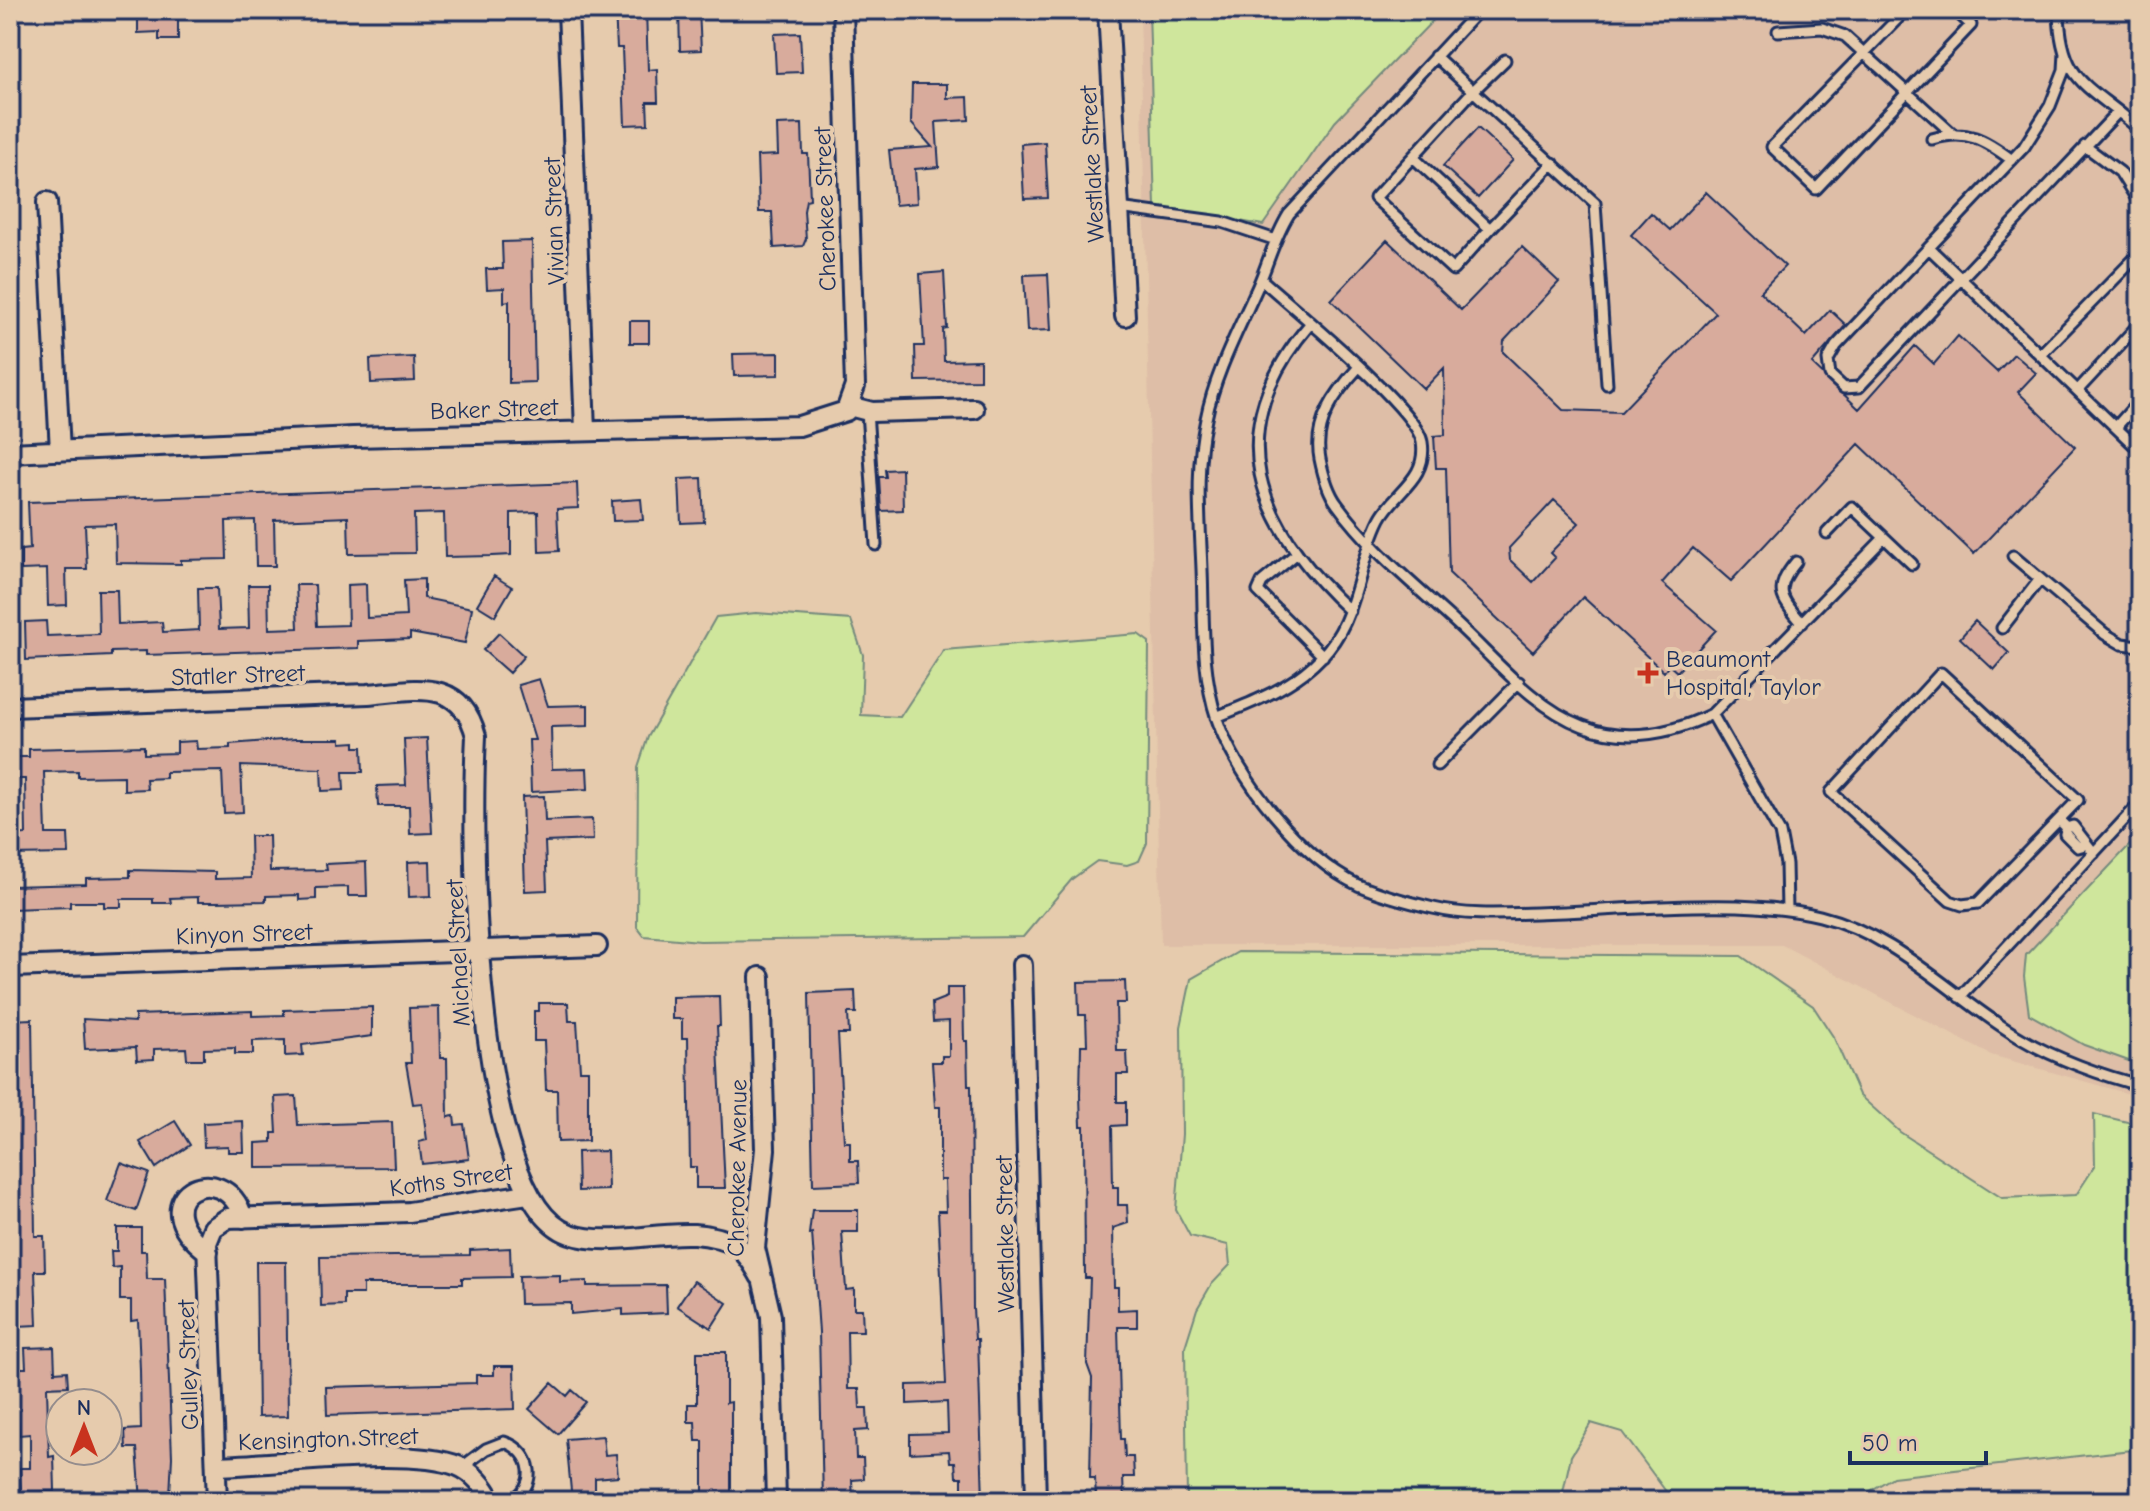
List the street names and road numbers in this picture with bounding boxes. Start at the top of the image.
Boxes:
street label: Westlake Street [1074,84,1110,243]
street label: Cherokee Street [808,125,842,292]
street label: Vivian Street [538,156,570,285]
street label: Baker Street [430,393,560,425]
street label: Statler Street [171,659,306,691]
street label: Michael Street [440,877,476,1028]
street label: Kinyon Street [175,918,314,950]
street label: Cherokee Avenue [721,1079,753,1257]
street label: Westlake Street [990,1154,1020,1313]
street label: Koths Street [388,1157,515,1202]
street label: Gulley Street [172,1298,204,1431]
street label: Kensington Street [237,1422,420,1456]

